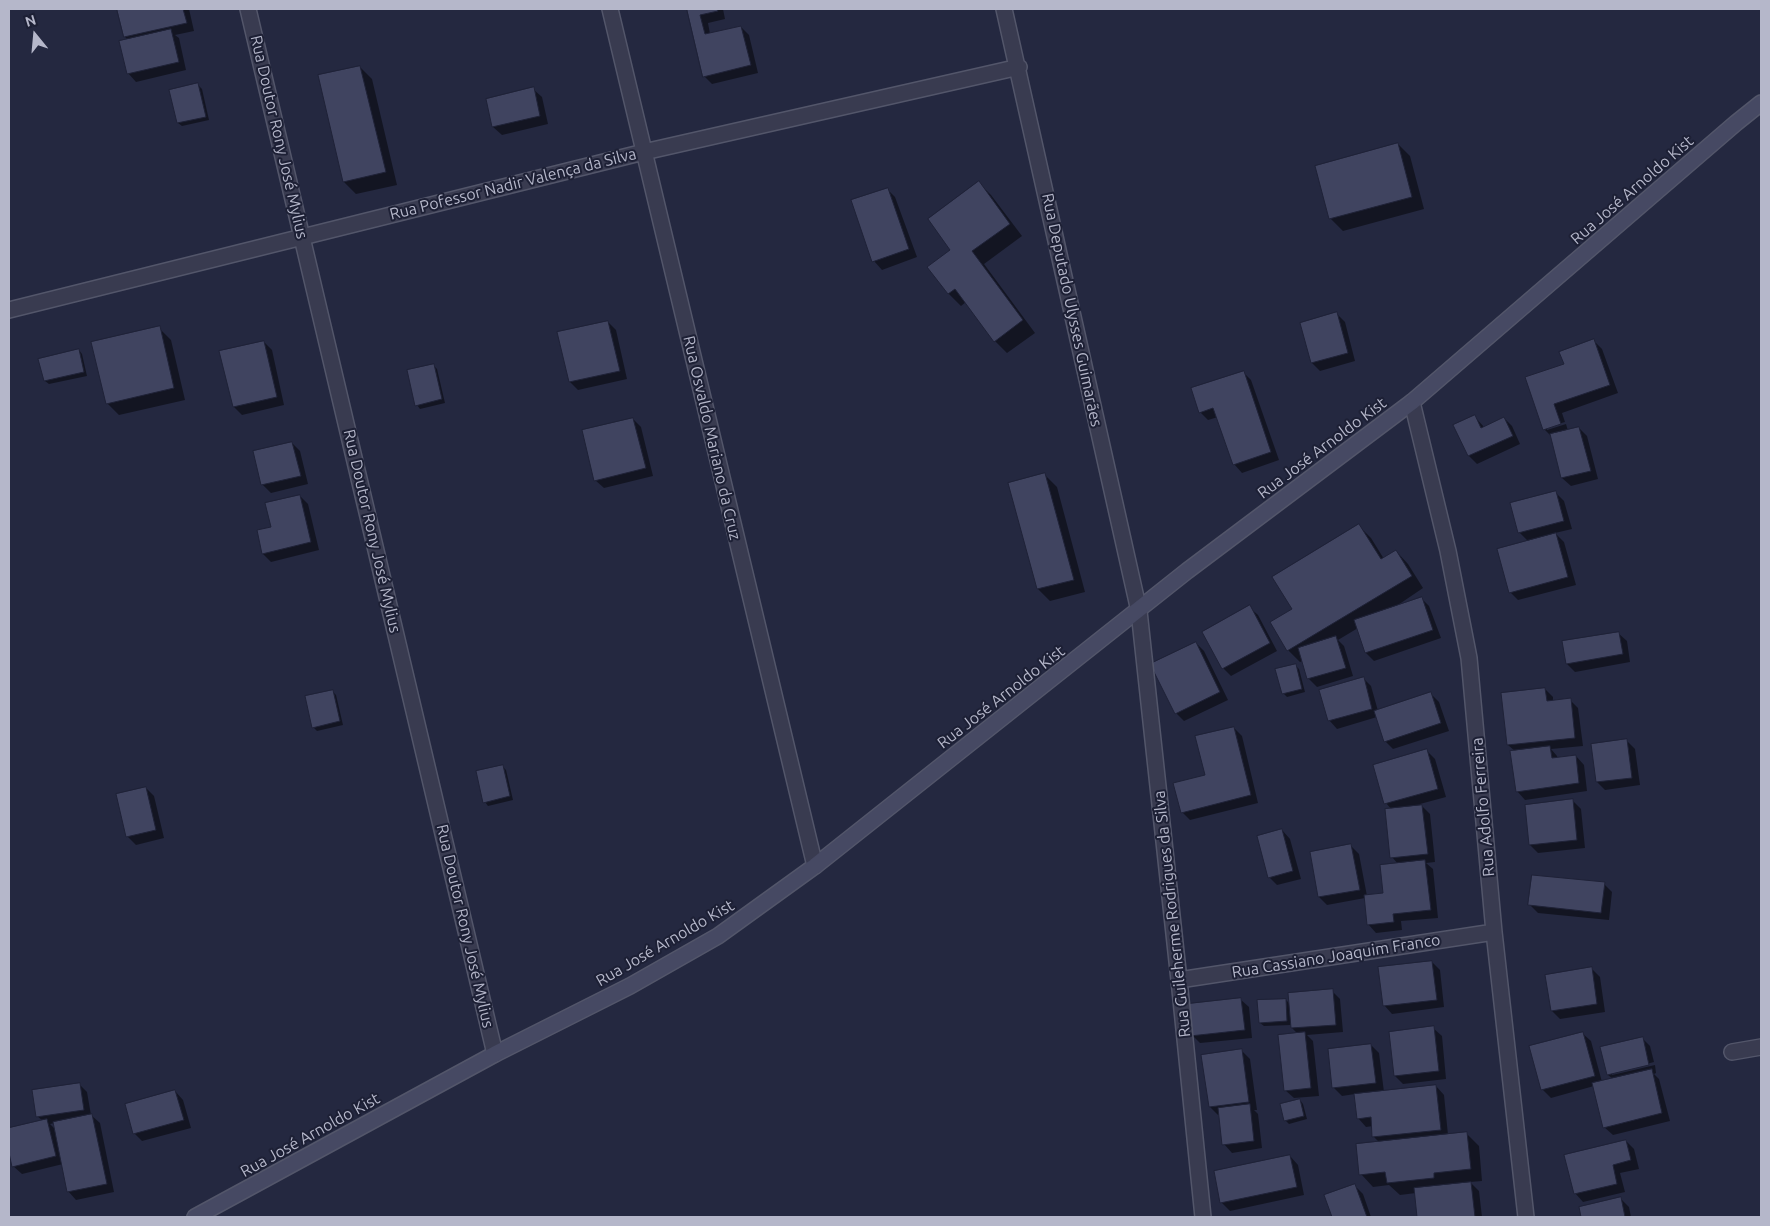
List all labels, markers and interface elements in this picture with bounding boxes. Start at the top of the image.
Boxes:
north arrow [10,10,60,60]
text: N [23,11,38,30]
street label: Rua Doutor Rony José Mylius [246,33,312,241]
street label: Rua José Arnoldo Kist [1567,131,1697,249]
street label: Rua Pofessor Nadir Valença da Silva [388,144,638,224]
street label: Rua Deputado Ulysses Guimarães [1038,191,1106,429]
street label: Rua Osvaldo Mariano da Cruz [679,334,745,542]
street label: Rua José Arnoldo Kist [1254,393,1390,503]
street label: Rua Doutor Rony José Mylius [339,427,405,635]
street label: Rua José Arnoldo Kist [933,641,1069,753]
street label: Rua Adolfo Ferreira [1467,737,1499,877]
street label: Rua Guileherme Rodrigues da Silva [1149,790,1195,1038]
street label: Rua Doutor Rony José Mylius [432,822,498,1030]
street label: Rua José Arnoldo Kist [592,896,738,990]
street label: Rua Cassiano Joaquim Franco [1230,930,1442,982]
street label: Rua José Arnoldo Kist [237,1089,383,1181]

